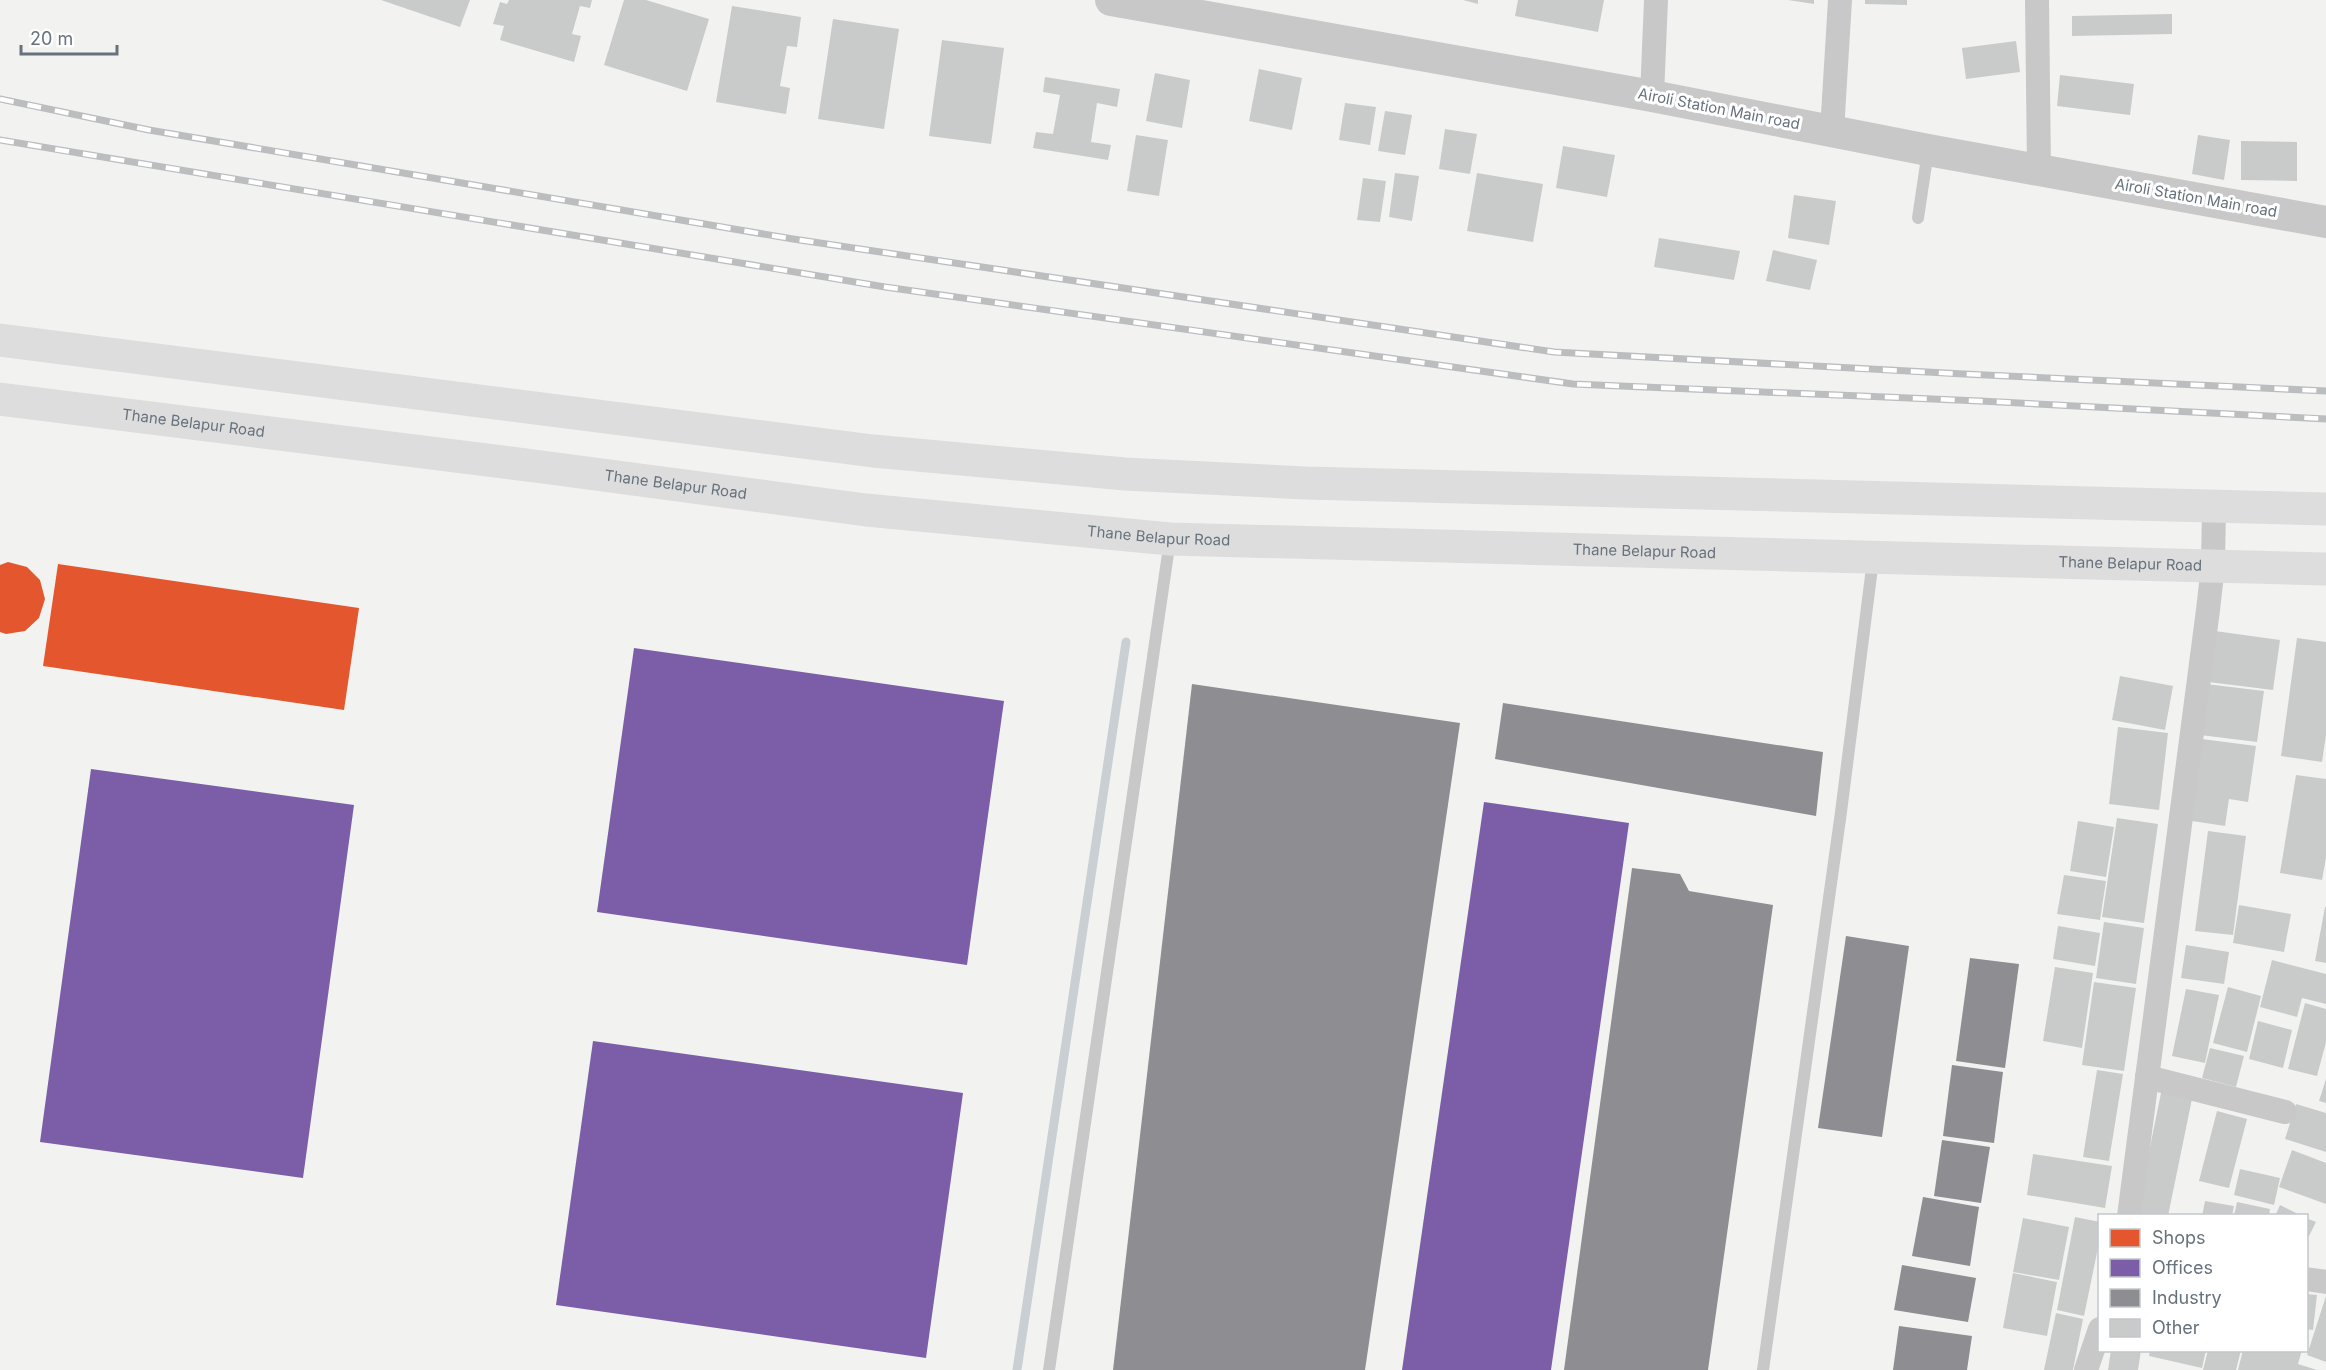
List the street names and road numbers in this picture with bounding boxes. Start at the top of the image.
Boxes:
street label: Airoli Station Main road [1637,83,1802,134]
street label: Airoli Station Main road [2113,174,2279,221]
street label: Thane Belapur Road [121,404,266,441]
street label: Thane Belapur Road [603,465,748,503]
street label: Thane Belapur Road [1086,521,1231,550]
street label: Thane Belapur Road [1572,539,1716,562]
street label: Thane Belapur Road [2058,552,2202,575]

